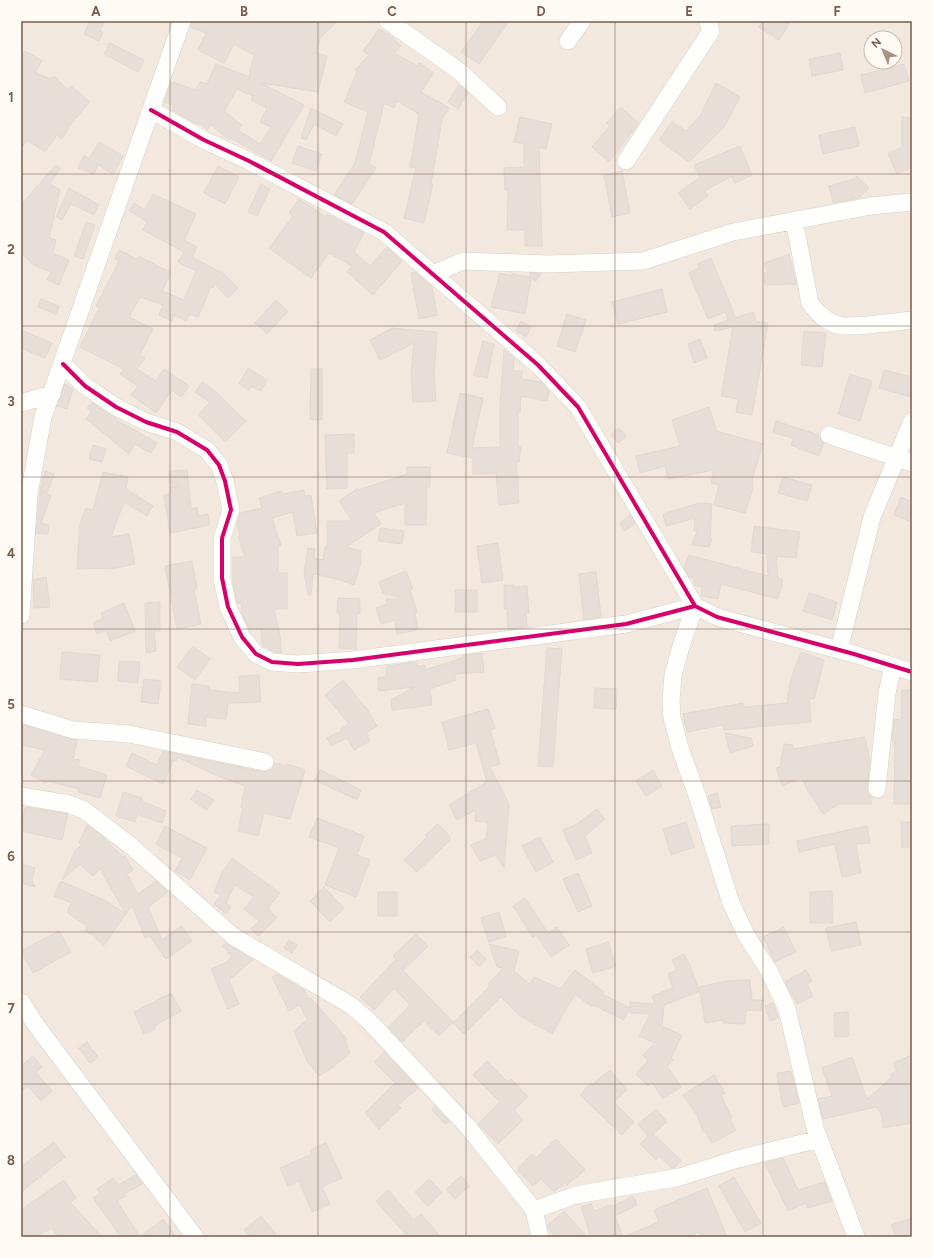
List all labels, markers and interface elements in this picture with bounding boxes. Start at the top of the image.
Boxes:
text: A [91,4,101,19]
text: B [240,4,248,19]
text: C [387,4,397,19]
text: D [536,4,546,19]
text: E [685,4,693,19]
text: F [833,4,841,19]
north arrow [863,30,903,70]
text: N [869,35,884,51]
text: 1 [8,90,14,105]
text: 2 [7,242,15,257]
text: 3 [7,394,15,409]
text: 4 [7,546,15,561]
text: 5 [7,697,15,712]
text: 6 [7,849,15,864]
text: 7 [7,1001,15,1016]
text: 8 [7,1153,15,1168]

